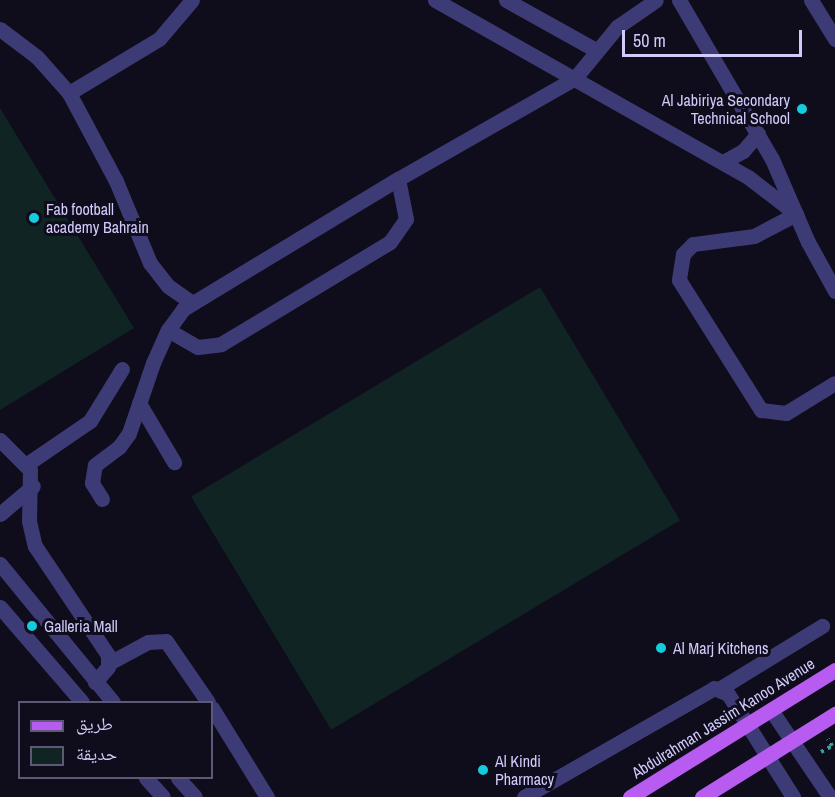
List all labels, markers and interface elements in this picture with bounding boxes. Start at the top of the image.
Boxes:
scale bar [625,18,805,56]
text: 50 m [633,28,666,53]
place label: Al Jabiriya Secondary Technical School [662,90,790,128]
marker: Al Jabiriya Secondary Technical School [795,102,809,116]
place label: Fab football academy Bahrain [46,199,149,237]
marker: Fab football academy Bahrain [27,211,41,225]
place label: Galleria Mall [44,616,118,636]
marker: Galleria Mall [25,619,39,633]
place label: Al Marj Kitchens [673,638,769,658]
marker: Al Marj Kitchens [654,641,668,655]
street label: Abdulrahman Jassim Kanoo Avenue [628,653,818,783]
legend [18,701,213,779]
text: طريق [76,711,113,736]
text: حديقة [76,741,117,766]
place label: Al Kindi Pharmacy [495,751,554,789]
marker: Al Kindi Pharmacy [476,763,490,777]

